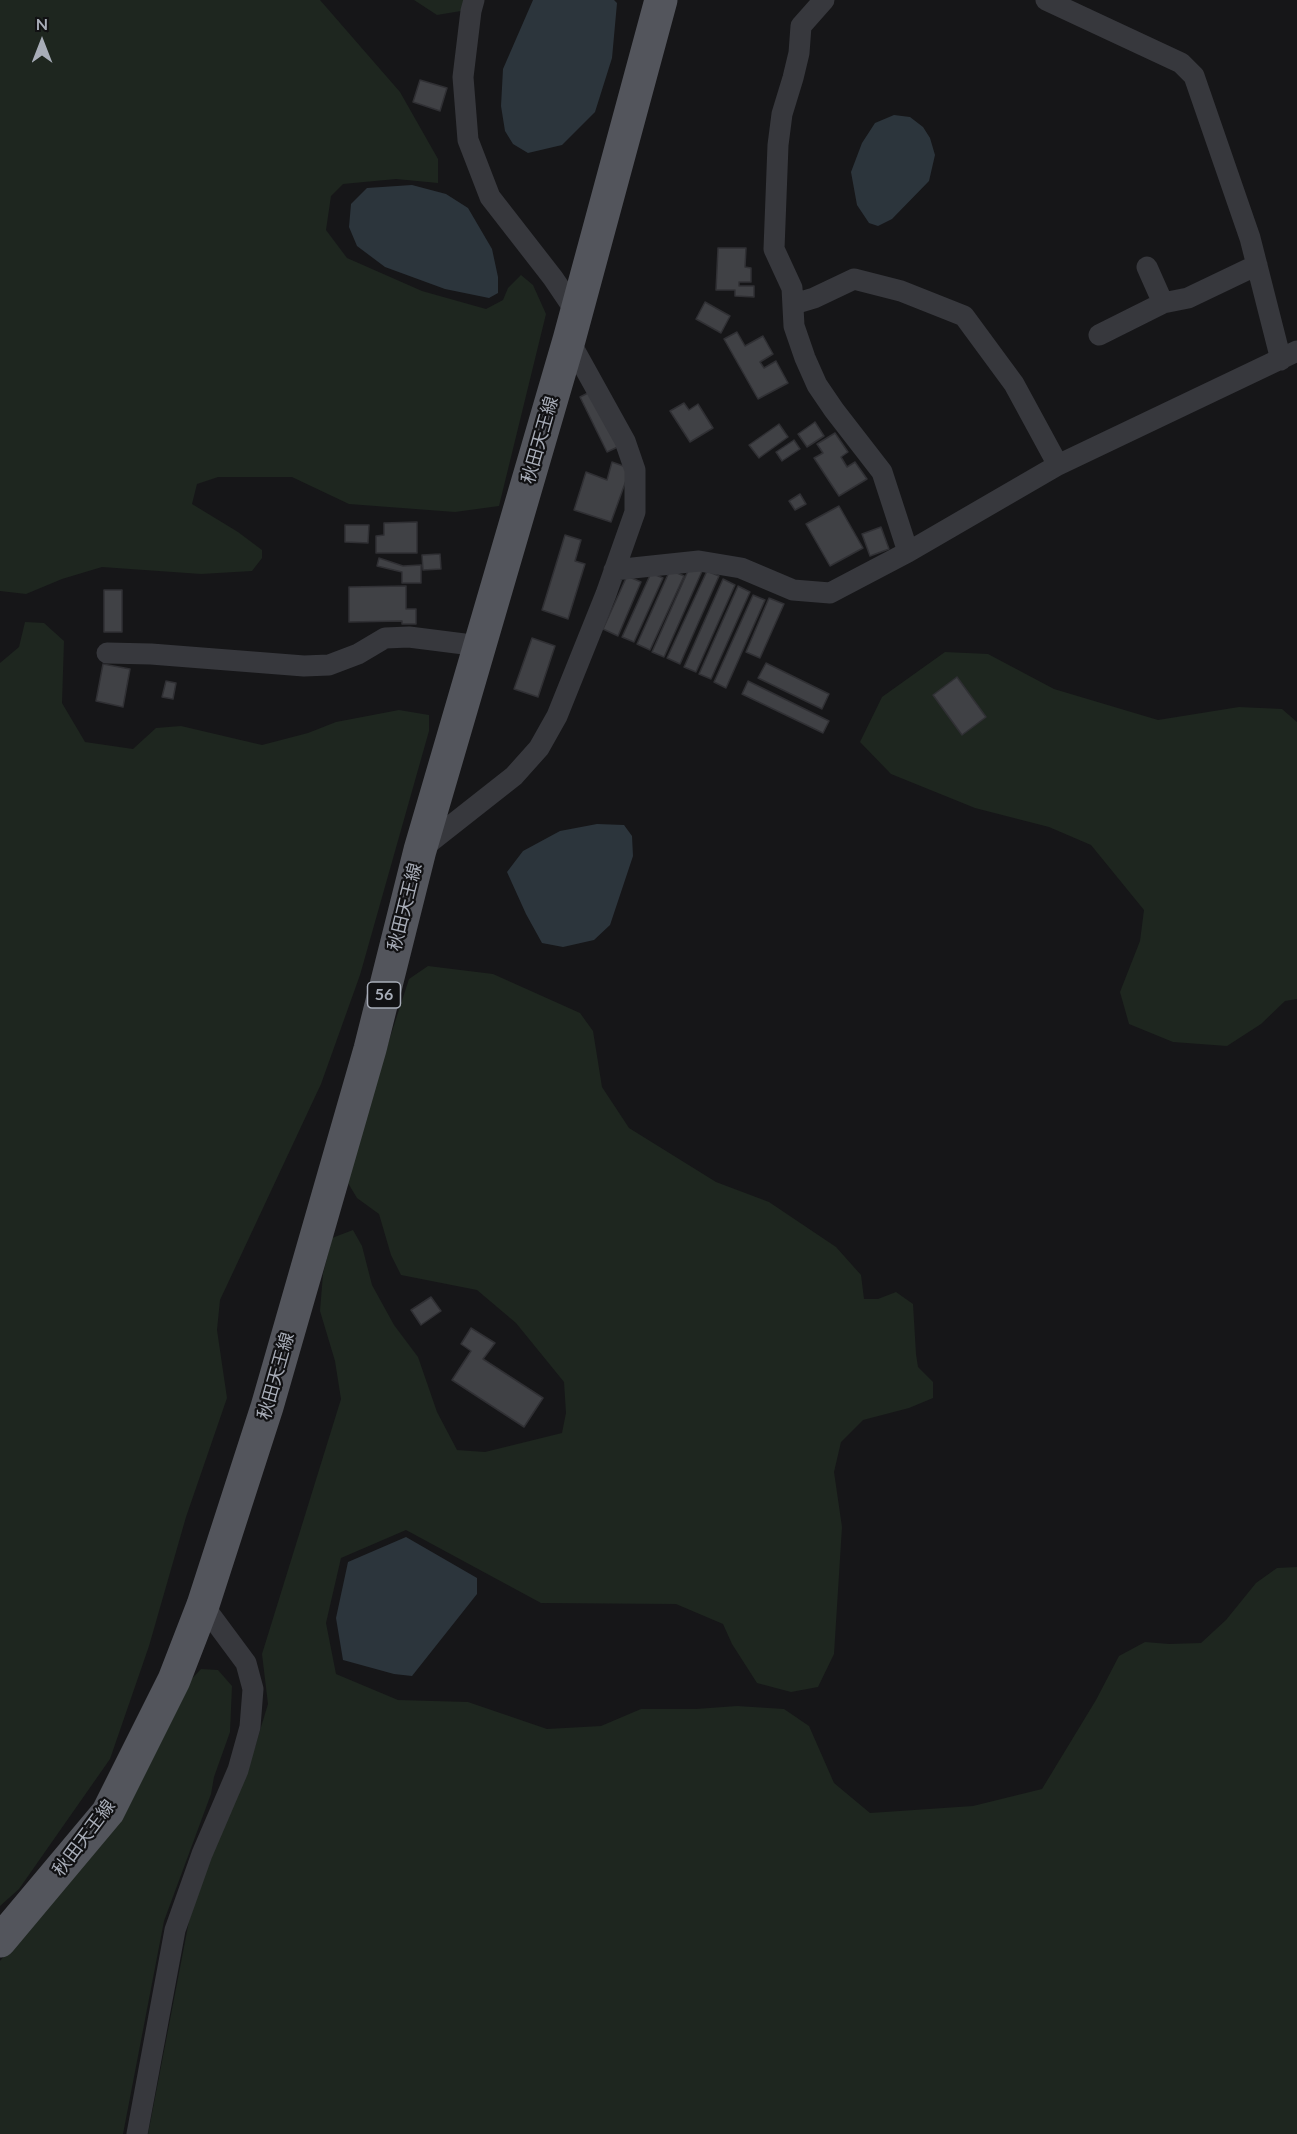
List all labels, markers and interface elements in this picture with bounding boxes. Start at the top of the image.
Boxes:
north arrow [12,12,72,72]
text: N [36,14,48,33]
street label: 秋田天王線 [517,394,563,486]
street label: 秋田天王線 [384,861,426,953]
road number: 56 [368,982,400,1008]
street label: 秋田天王線 [253,1330,299,1422]
street label: 秋田天王線 [48,1796,120,1880]

